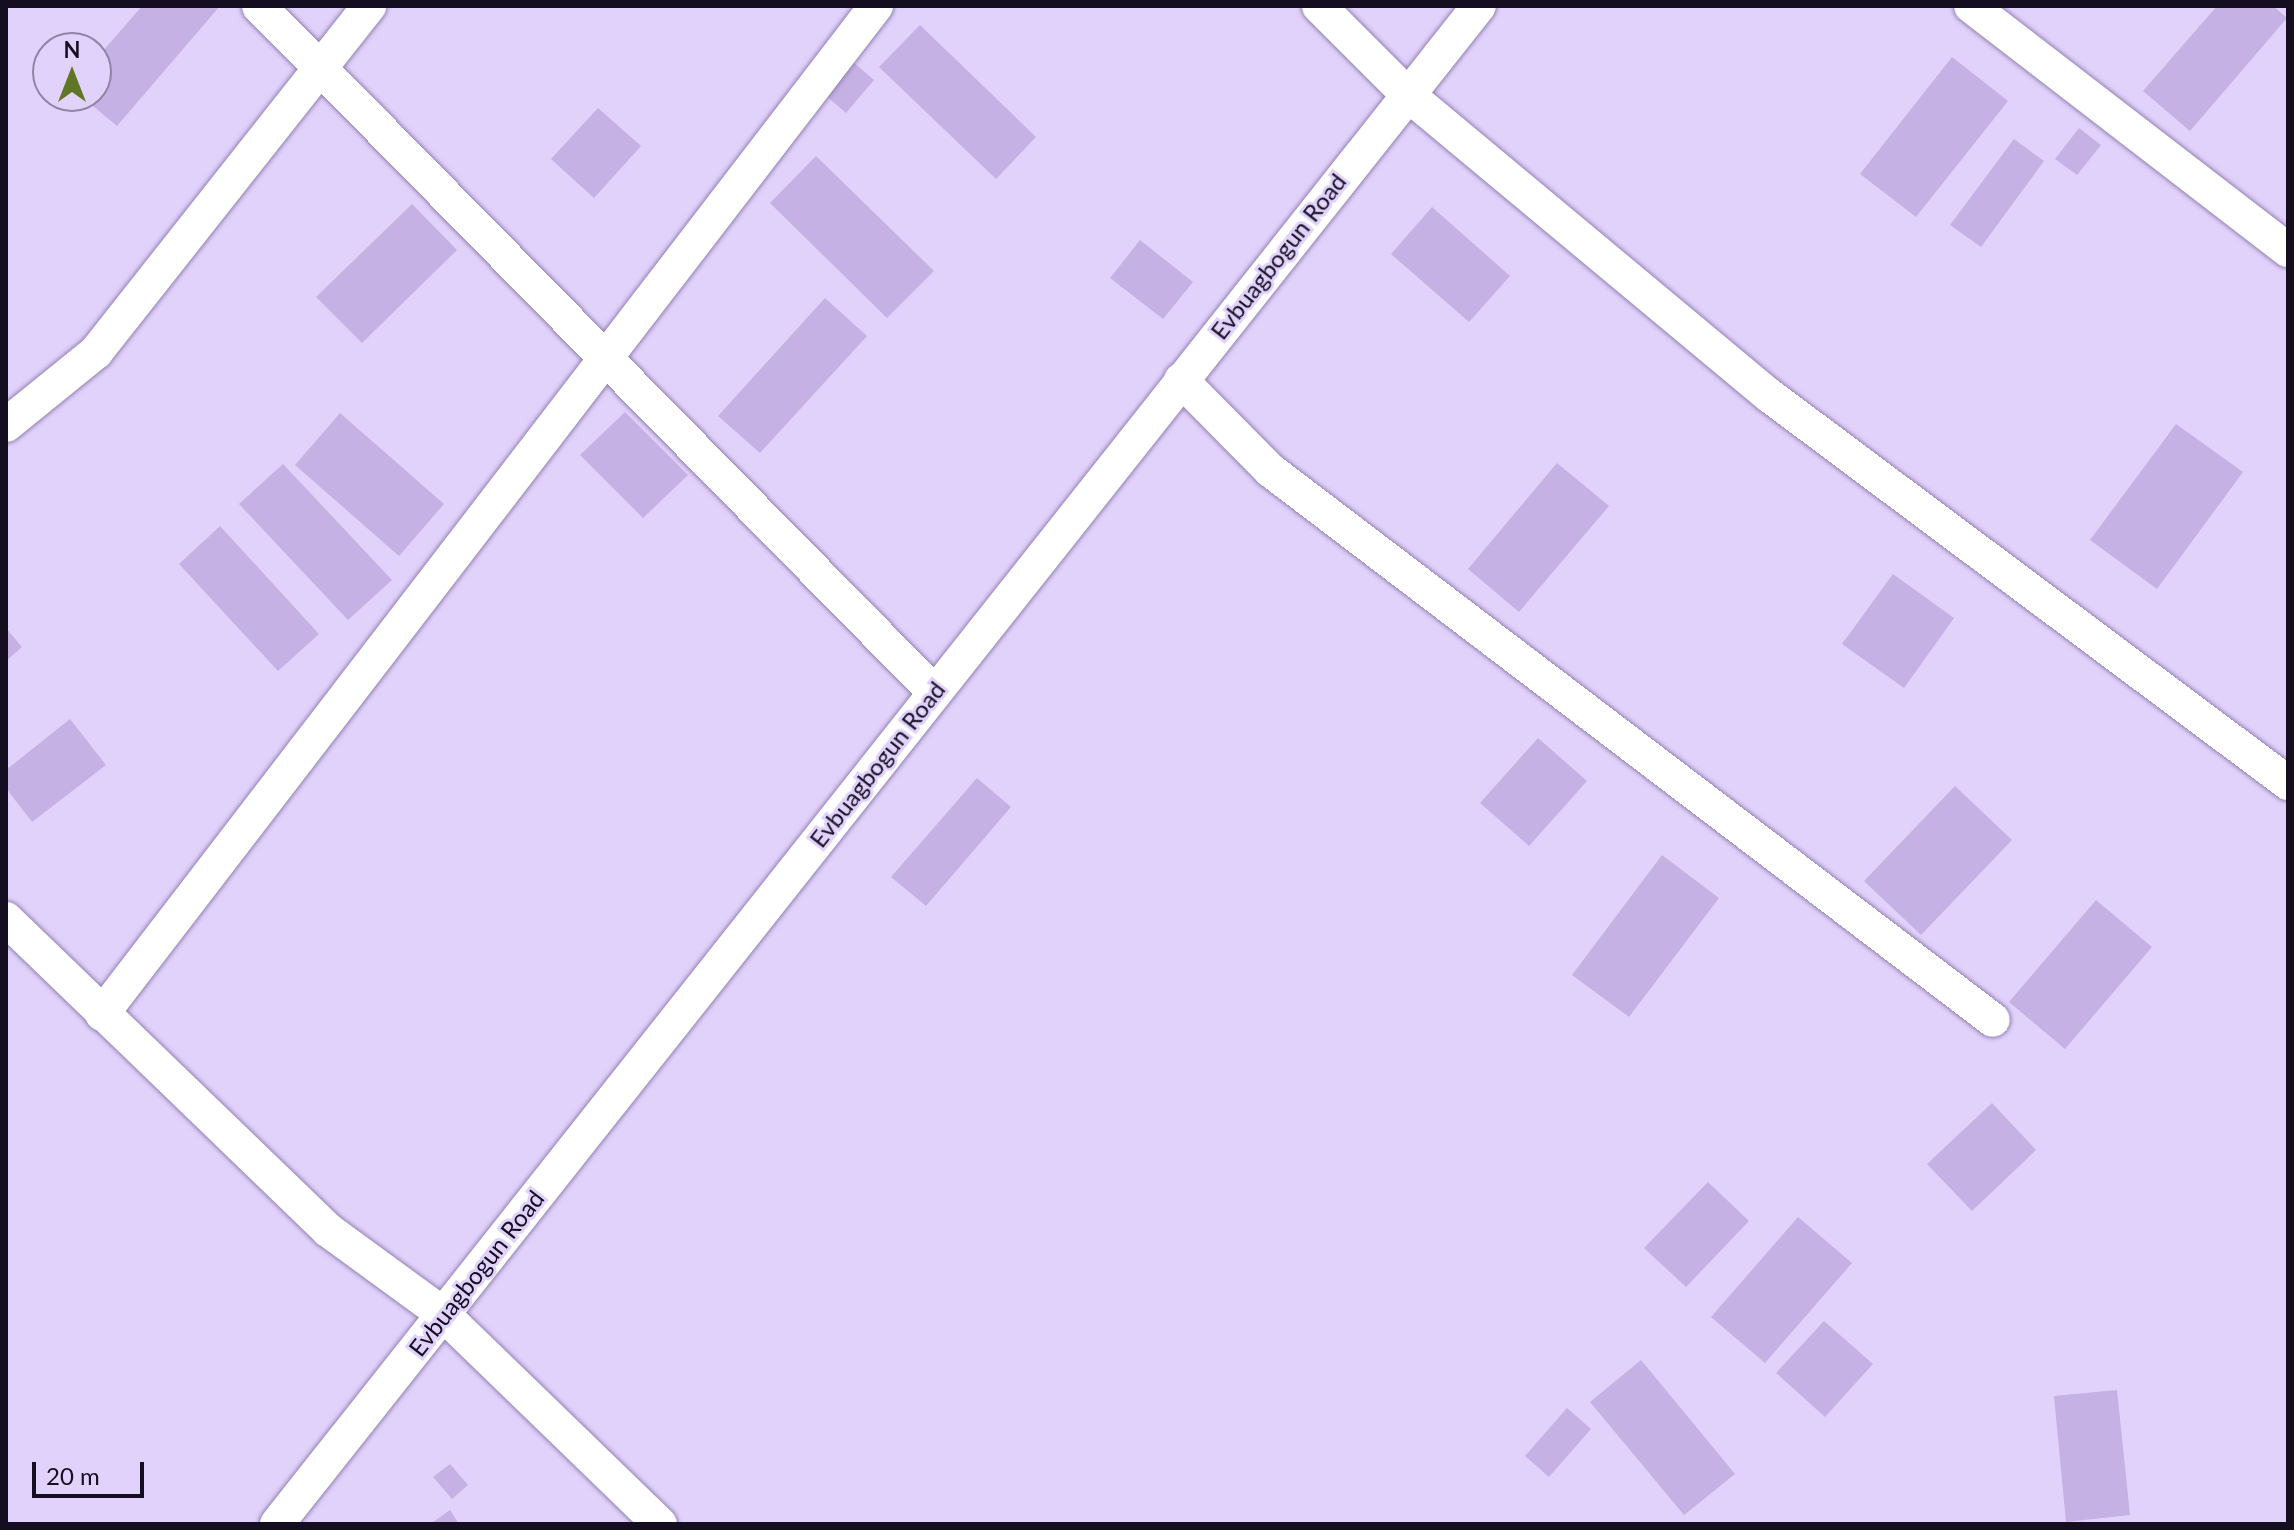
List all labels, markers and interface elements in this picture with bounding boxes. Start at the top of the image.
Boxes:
north arrow [32,32,112,112]
text: N [64,36,80,63]
street label: Evbuagbogun Road [1204,167,1352,345]
street label: Evbuagbogun Road [803,675,951,853]
street label: Evbuagbogun Road [402,1184,550,1362]
scale bar [36,1446,148,1496]
text: 20 m [46,1461,100,1490]

